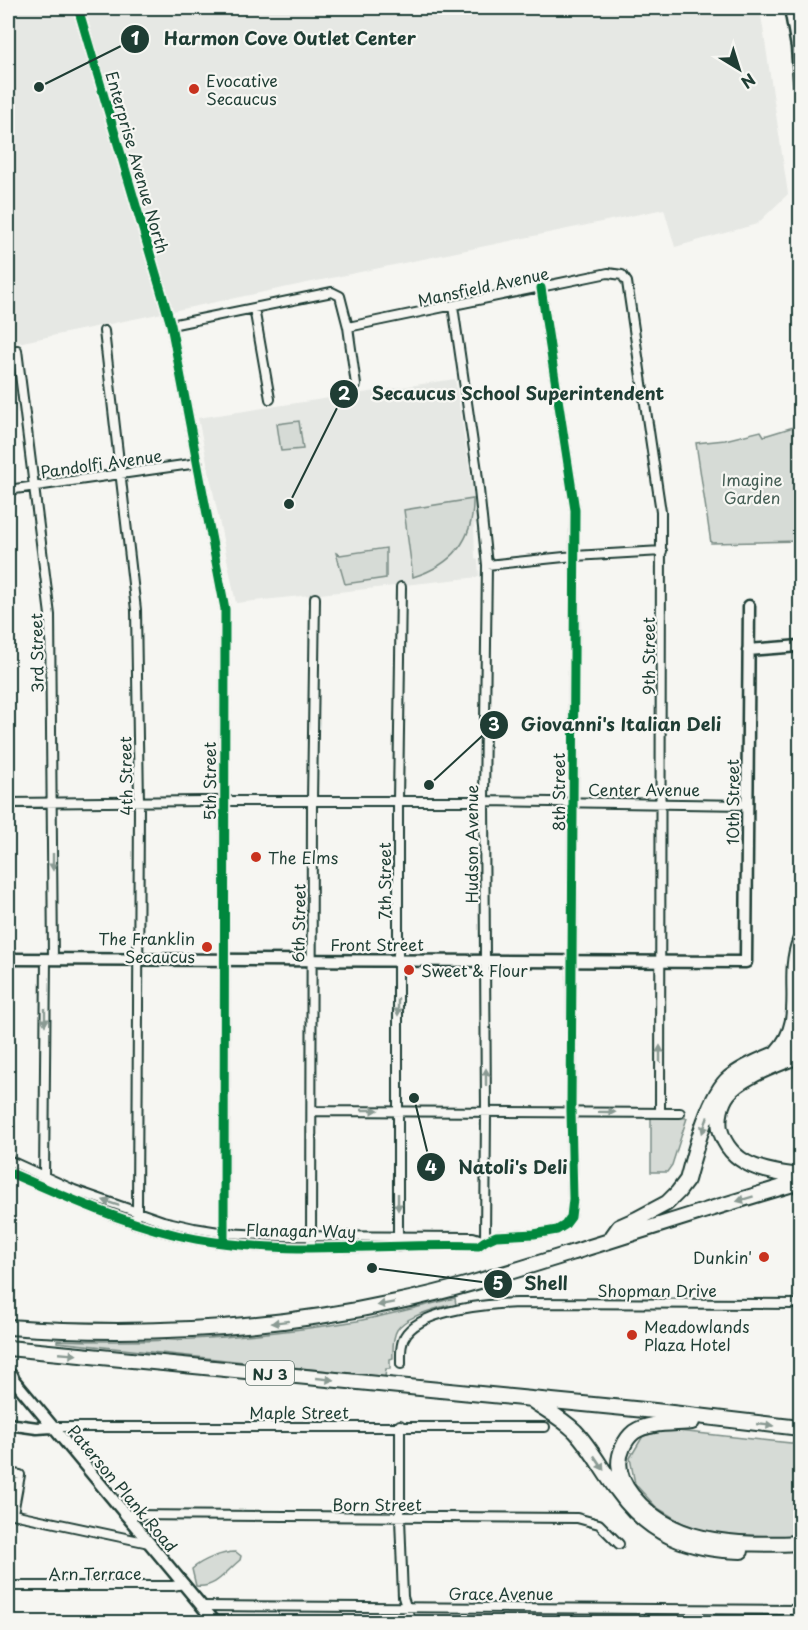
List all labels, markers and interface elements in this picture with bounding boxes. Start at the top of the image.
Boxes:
callout: Harmon Cove Outlet Center [120,21,430,57]
text: 1 [131,24,140,51]
text: Harmon Cove Outlet Center [164,24,417,51]
north arrow [709,39,769,99]
street label: Enterprise Avenue North [100,68,176,256]
place label: Evocative Secaucus [206,68,278,110]
text: N [736,68,761,95]
marker: Evocative Secaucus [187,82,201,96]
street label: Mansfield Avenue [415,260,551,312]
callout: Secaucus School Superintendent [329,376,677,412]
text: 2 [338,379,351,406]
text: Secaucus School Superintendent [372,379,665,406]
street label: Pandolfi Avenue [39,443,164,483]
park label: Imagine Garden [721,467,783,509]
street label: 3rd Street [23,613,49,693]
street label: 9th Street [636,616,660,695]
callout: Giovanni's Italian Deli [479,707,734,743]
text: 3 [488,710,500,737]
text: Giovanni's Italian Deli [521,710,721,737]
street label: 4th Street [112,736,138,816]
street label: 5th Street [197,741,221,820]
street label: 8th Street [546,752,570,831]
street label: 10th Street [720,759,744,845]
street label: Center Avenue [588,777,700,801]
street label: Hudson Avenue [459,784,483,903]
street label: 7th Street [372,842,396,920]
place label: The Elms [268,845,338,869]
marker: The Elms [249,850,263,864]
one-way arrow [48,852,58,871]
street label: 6th Street [285,883,311,963]
place label: The Franklin Secaucus [99,926,195,968]
street label: Front Street [330,932,424,956]
marker: The Franklin Secaucus [200,940,214,954]
place label: Sweet & Flour [421,958,528,982]
marker: Sweet & Flour [402,963,416,977]
one-way arrow [393,997,403,1016]
one-way arrow [41,1008,50,1027]
one-way arrow [655,1045,665,1064]
one-way arrow [481,1068,491,1087]
one-way arrow [361,1105,380,1115]
one-way arrow [598,1107,617,1117]
one-way arrow [699,1116,709,1134]
callout: Natoli's Deli [416,1149,580,1185]
text: 4 [425,1153,437,1180]
text: Natoli's Deli [458,1153,568,1180]
one-way arrow [393,1192,403,1211]
one-way arrow [736,1195,754,1204]
one-way arrow [102,1197,120,1207]
street label: Flanagan Way [246,1217,356,1243]
place label: Dunkin' [693,1245,752,1269]
marker: Dunkin' [757,1250,771,1264]
callout: Shell [483,1266,580,1302]
text: 5 [492,1269,504,1296]
text: Shell [524,1269,568,1296]
street label: Shopman Drive [597,1278,717,1302]
one-way arrow [377,1300,395,1310]
place label: Meadowlands Plaza Hotel [644,1314,749,1356]
one-way arrow [270,1317,289,1326]
marker: Meadowlands Plaza Hotel [625,1328,639,1342]
one-way arrow [58,1349,77,1359]
road number: NJ 3 [246,1361,294,1385]
one-way arrow [315,1374,334,1384]
street label: Maple Street [249,1400,349,1424]
street label: Paterson Plank Road [62,1419,184,1557]
one-way arrow [755,1420,774,1430]
one-way arrow [593,1455,605,1471]
street label: Born Street [332,1492,422,1516]
street label: Arn Terrace [49,1561,141,1585]
street label: Grace Avenue [449,1581,554,1605]

